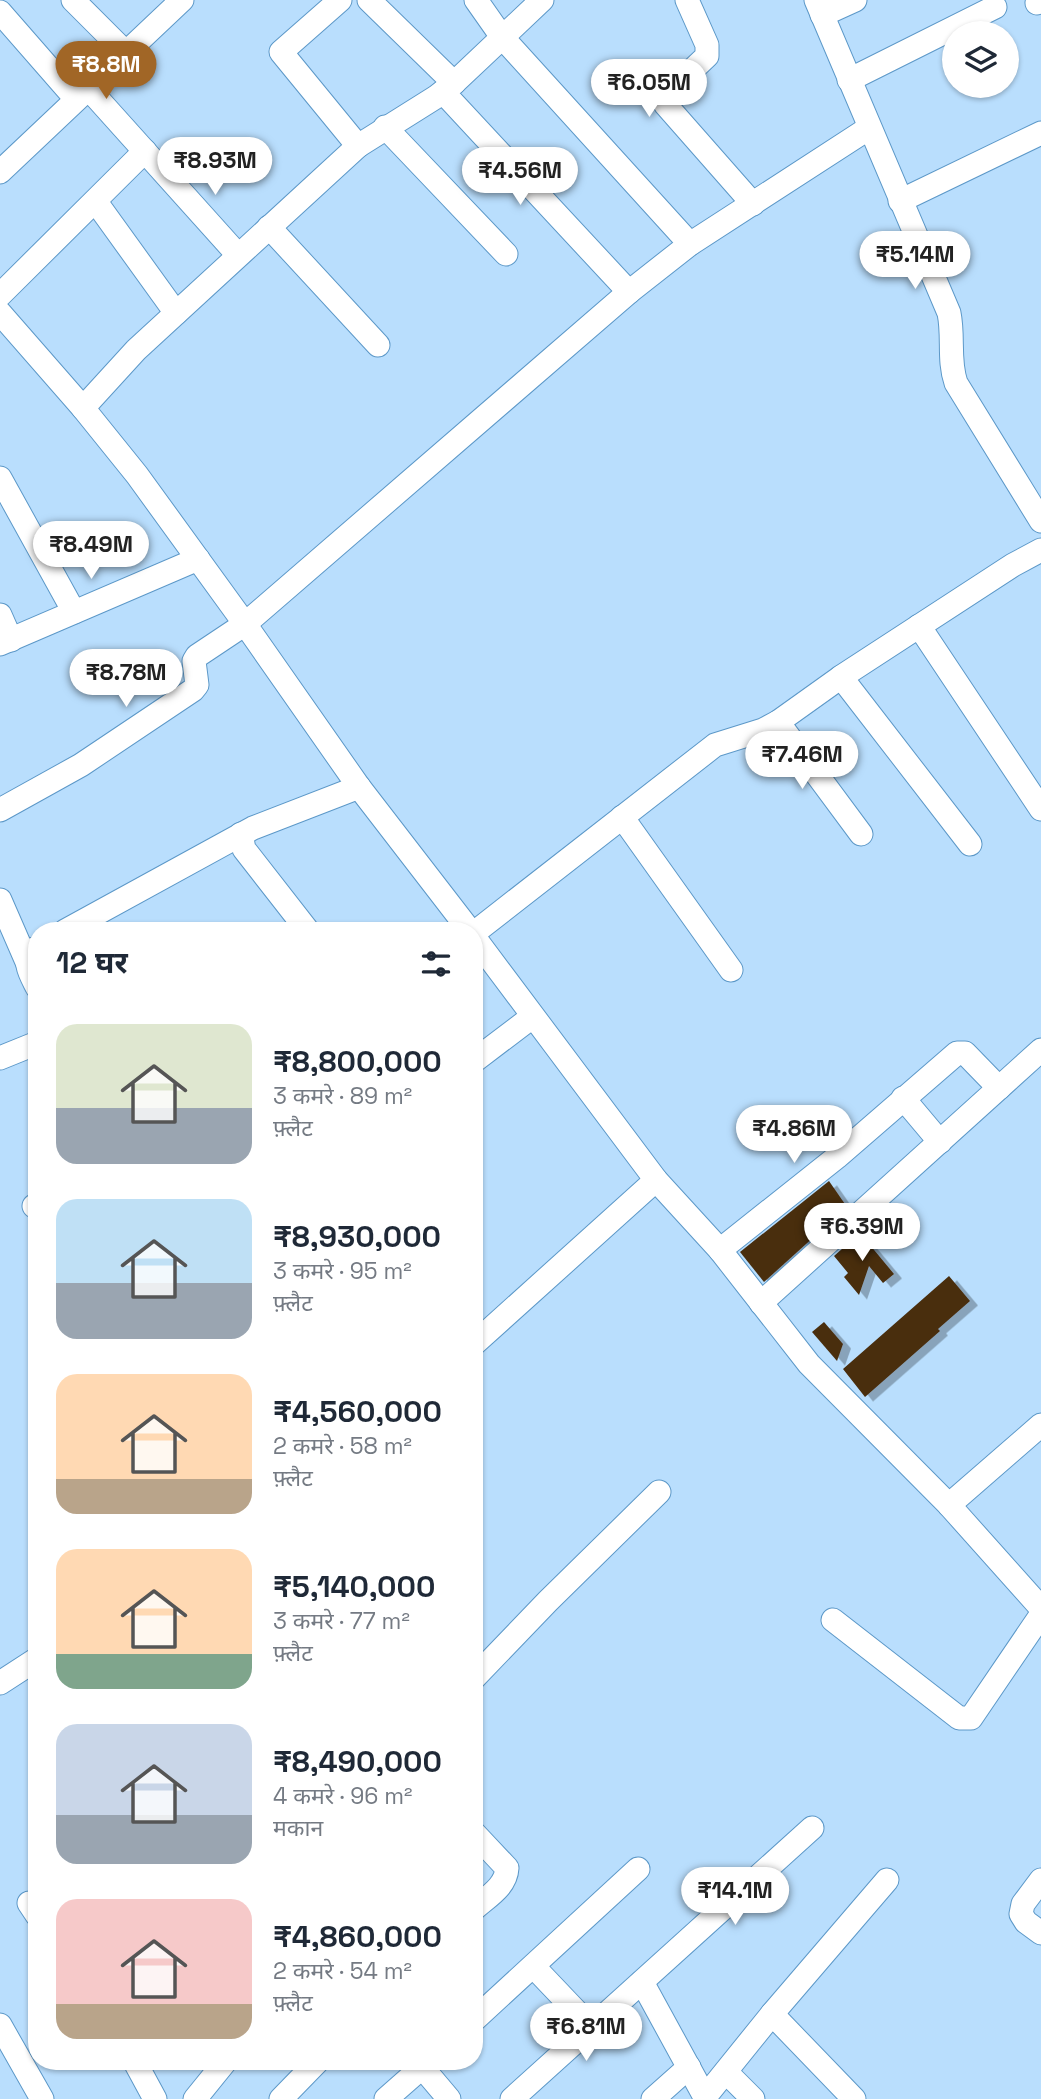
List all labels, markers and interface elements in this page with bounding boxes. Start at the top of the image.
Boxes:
map controls [942,21,1019,98]
button: layers [942,21,1019,98]
pin: ₹8.8M [57,42,155,101]
text: ₹8.8M [71,49,141,79]
pin: ₹6.05M [592,60,706,119]
text: ₹6.05M [607,67,691,97]
pin: ₹8.93M [158,138,272,197]
text: ₹8.93M [173,145,257,175]
pin: ₹4.56M [463,148,577,207]
text: ₹4.56M [478,155,562,185]
pin: ₹5.14M [858,232,972,291]
text: ₹5.14M [875,239,955,269]
pin: ₹8.49M [34,522,148,581]
text: ₹8.49M [49,529,133,559]
pin: ₹8.78M [69,650,183,709]
text: ₹8.78M [85,657,167,687]
pin: ₹7.46M [745,732,859,791]
text: ₹7.46M [761,739,843,769]
text: 12 घर [56,943,128,982]
icon: filters [417,945,455,983]
text: ₹8,800,000 [273,1042,442,1081]
icon: home [112,1052,196,1136]
text: 3 कमरे · 89 m² [273,1081,412,1111]
pin: ₹4.86M [737,1106,851,1165]
text: फ़्लैट [273,1113,313,1143]
text: ₹4.86M [752,1113,836,1143]
pin: ₹6.39M [805,1204,919,1263]
text: ₹6.39M [820,1211,904,1241]
text: ₹8,930,000 [273,1217,441,1256]
icon: home [112,1227,196,1311]
text: 3 कमरे · 95 m² [273,1256,412,1286]
text: फ़्लैट [273,1288,313,1318]
text: ₹4,560,000 [273,1392,442,1431]
icon: home [112,1402,196,1486]
text: 2 कमरे · 58 m² [273,1431,412,1461]
text: फ़्लैट [273,1463,313,1493]
text: ₹5,140,000 [273,1567,435,1606]
icon: home [112,1577,196,1661]
text: 3 कमरे · 77 m² [273,1606,410,1636]
text: फ़्लैट [273,1638,313,1668]
text: ₹8,490,000 [273,1742,442,1781]
icon: home [112,1752,196,1836]
text: 4 कमरे · 96 m² [273,1781,413,1811]
text: मकान [273,1813,323,1843]
pin: ₹14.1M [678,1868,792,1927]
text: ₹14.1M [697,1875,773,1905]
text: ₹4,860,000 [273,1917,442,1956]
icon: home [112,1927,196,2011]
text: 2 कमरे · 54 m² [273,1956,412,1986]
text: फ़्लैट [273,1988,313,2018]
pin: ₹6.81M [529,2004,643,2063]
text: ₹6.81M [546,2011,626,2041]

